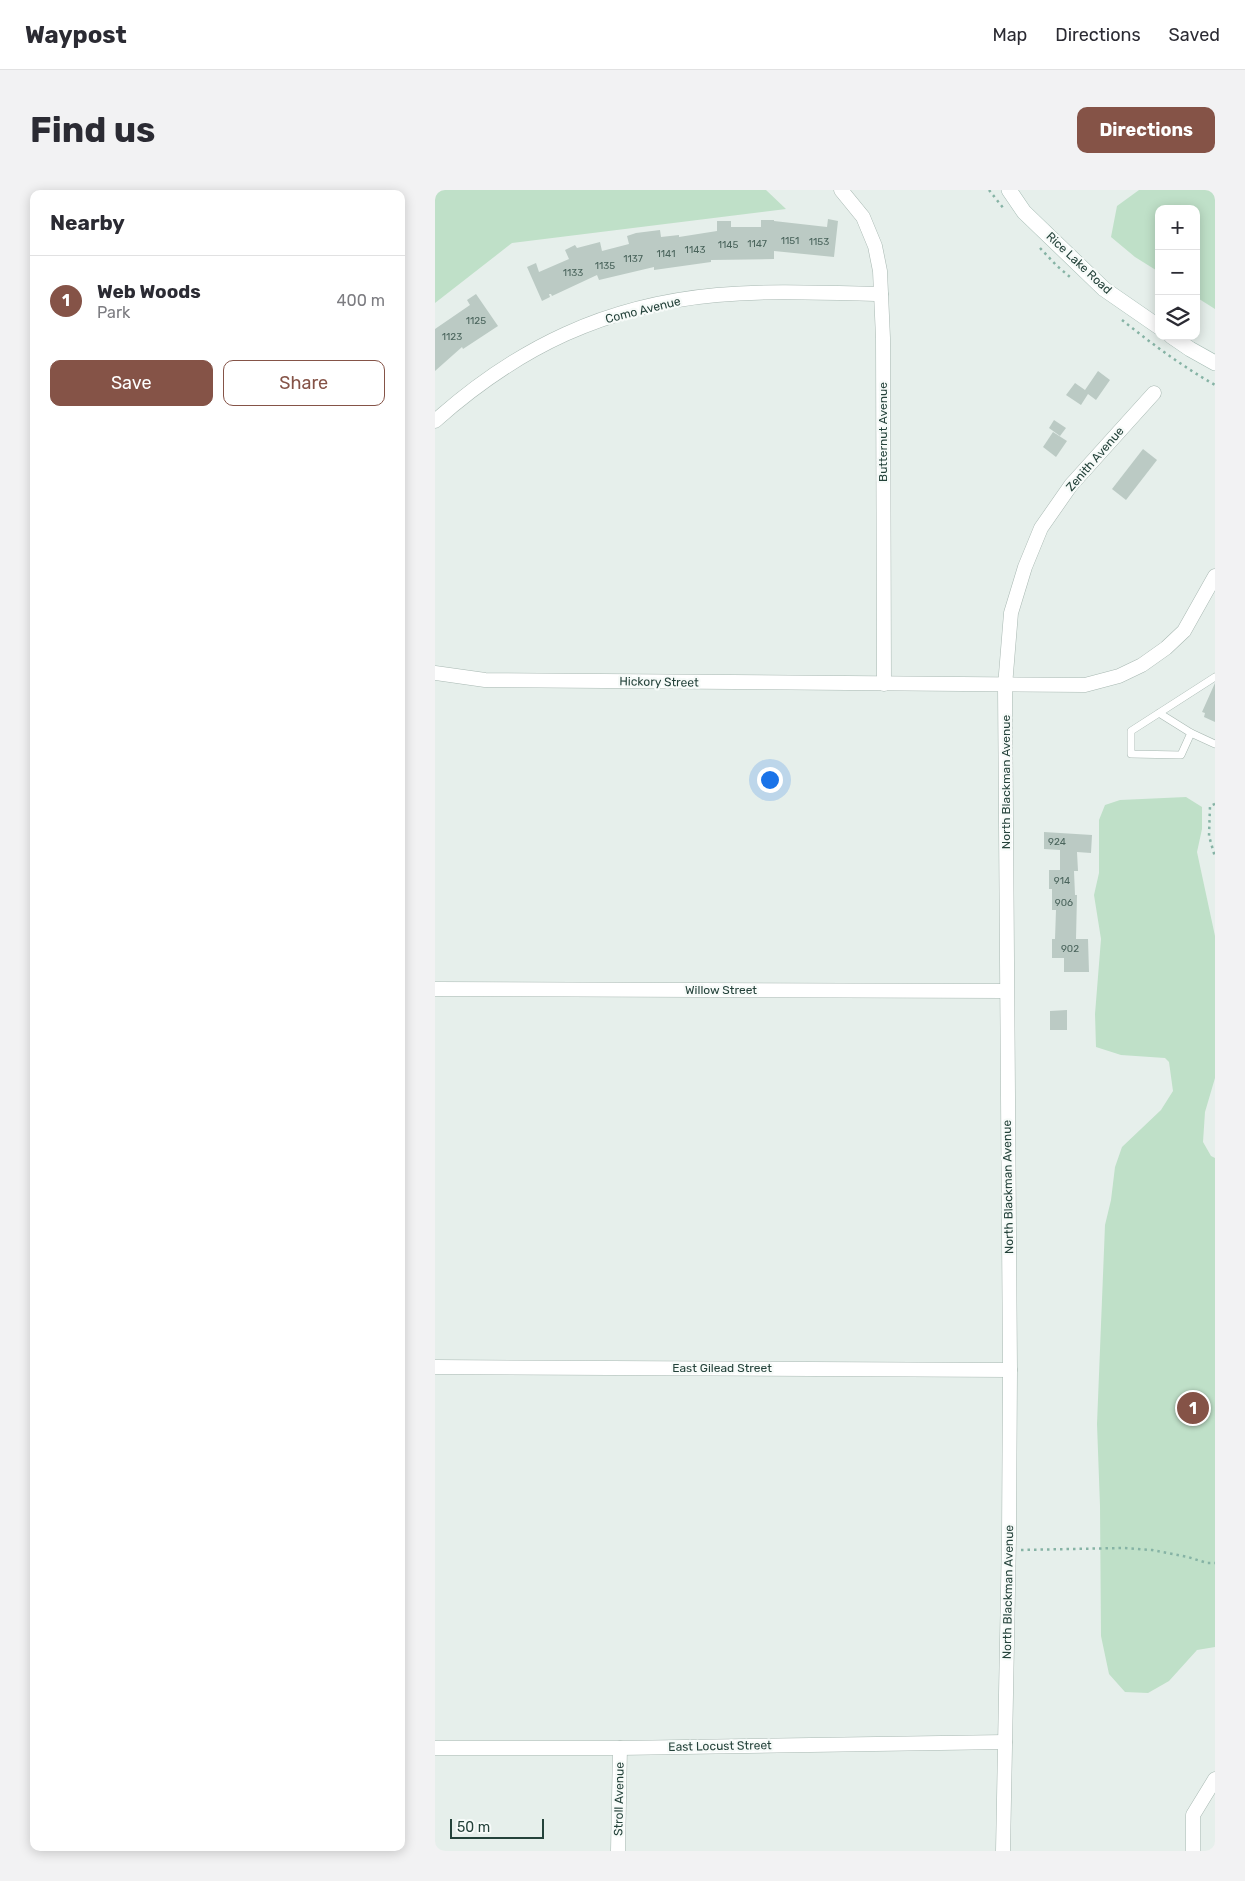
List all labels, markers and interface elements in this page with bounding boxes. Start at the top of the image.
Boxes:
text: Waypost [25,21,127,49]
text: Map [992,24,1027,46]
text: Directions [1055,24,1141,46]
text: Saved [1169,24,1220,46]
button: Directions [1077,107,1215,153]
text: Find us [30,109,155,151]
map controls [1155,205,1200,340]
button: + [1155,205,1200,250]
text: Nearby [50,210,125,235]
street label: Rice Lake Road [1043,229,1115,297]
house number: 1151 [781,235,799,247]
house number: 1153 [809,236,829,248]
house number: 1147 [747,238,767,250]
house number: 1145 [718,239,738,251]
house number: 1143 [685,244,705,256]
house number: 1141 [657,248,675,260]
button: − [1155,250,1200,295]
house number: 1137 [623,253,643,265]
house number: 1135 [595,260,615,272]
house number: 1133 [563,267,583,279]
text: Web Woods [97,280,201,303]
text: 1 [62,291,70,310]
text: 400 m [337,291,385,310]
street label: Como Avenue [604,294,682,326]
button: layers [1155,295,1200,340]
text: Park [97,303,130,322]
house number: 1125 [466,315,486,327]
house number: 1123 [442,331,462,343]
button: Save [50,360,213,406]
button: Share [223,360,385,406]
street label: Butternut Avenue [876,382,890,482]
street label: Zenith Avenue [1063,424,1127,494]
street label: Hickory Street [619,674,699,690]
street label: North Blackman Avenue [999,715,1013,849]
your location [757,767,783,793]
house number: 924 [1048,836,1066,848]
house number: 914 [1054,875,1070,887]
house number: 906 [1055,897,1073,909]
house number: 902 [1061,943,1079,955]
street label: Willow Street [685,983,757,997]
street label: North Blackman Avenue [1000,1119,1016,1254]
street label: East Gilead Street [672,1361,772,1375]
pin: 1 [1177,1389,1209,1427]
street label: North Blackman Avenue [1000,1524,1016,1659]
street label: East Locust Street [668,1738,772,1754]
street label: Stroll Avenue [611,1762,627,1836]
scale bar [450,1816,544,1839]
text: 50 m [457,1819,490,1836]

